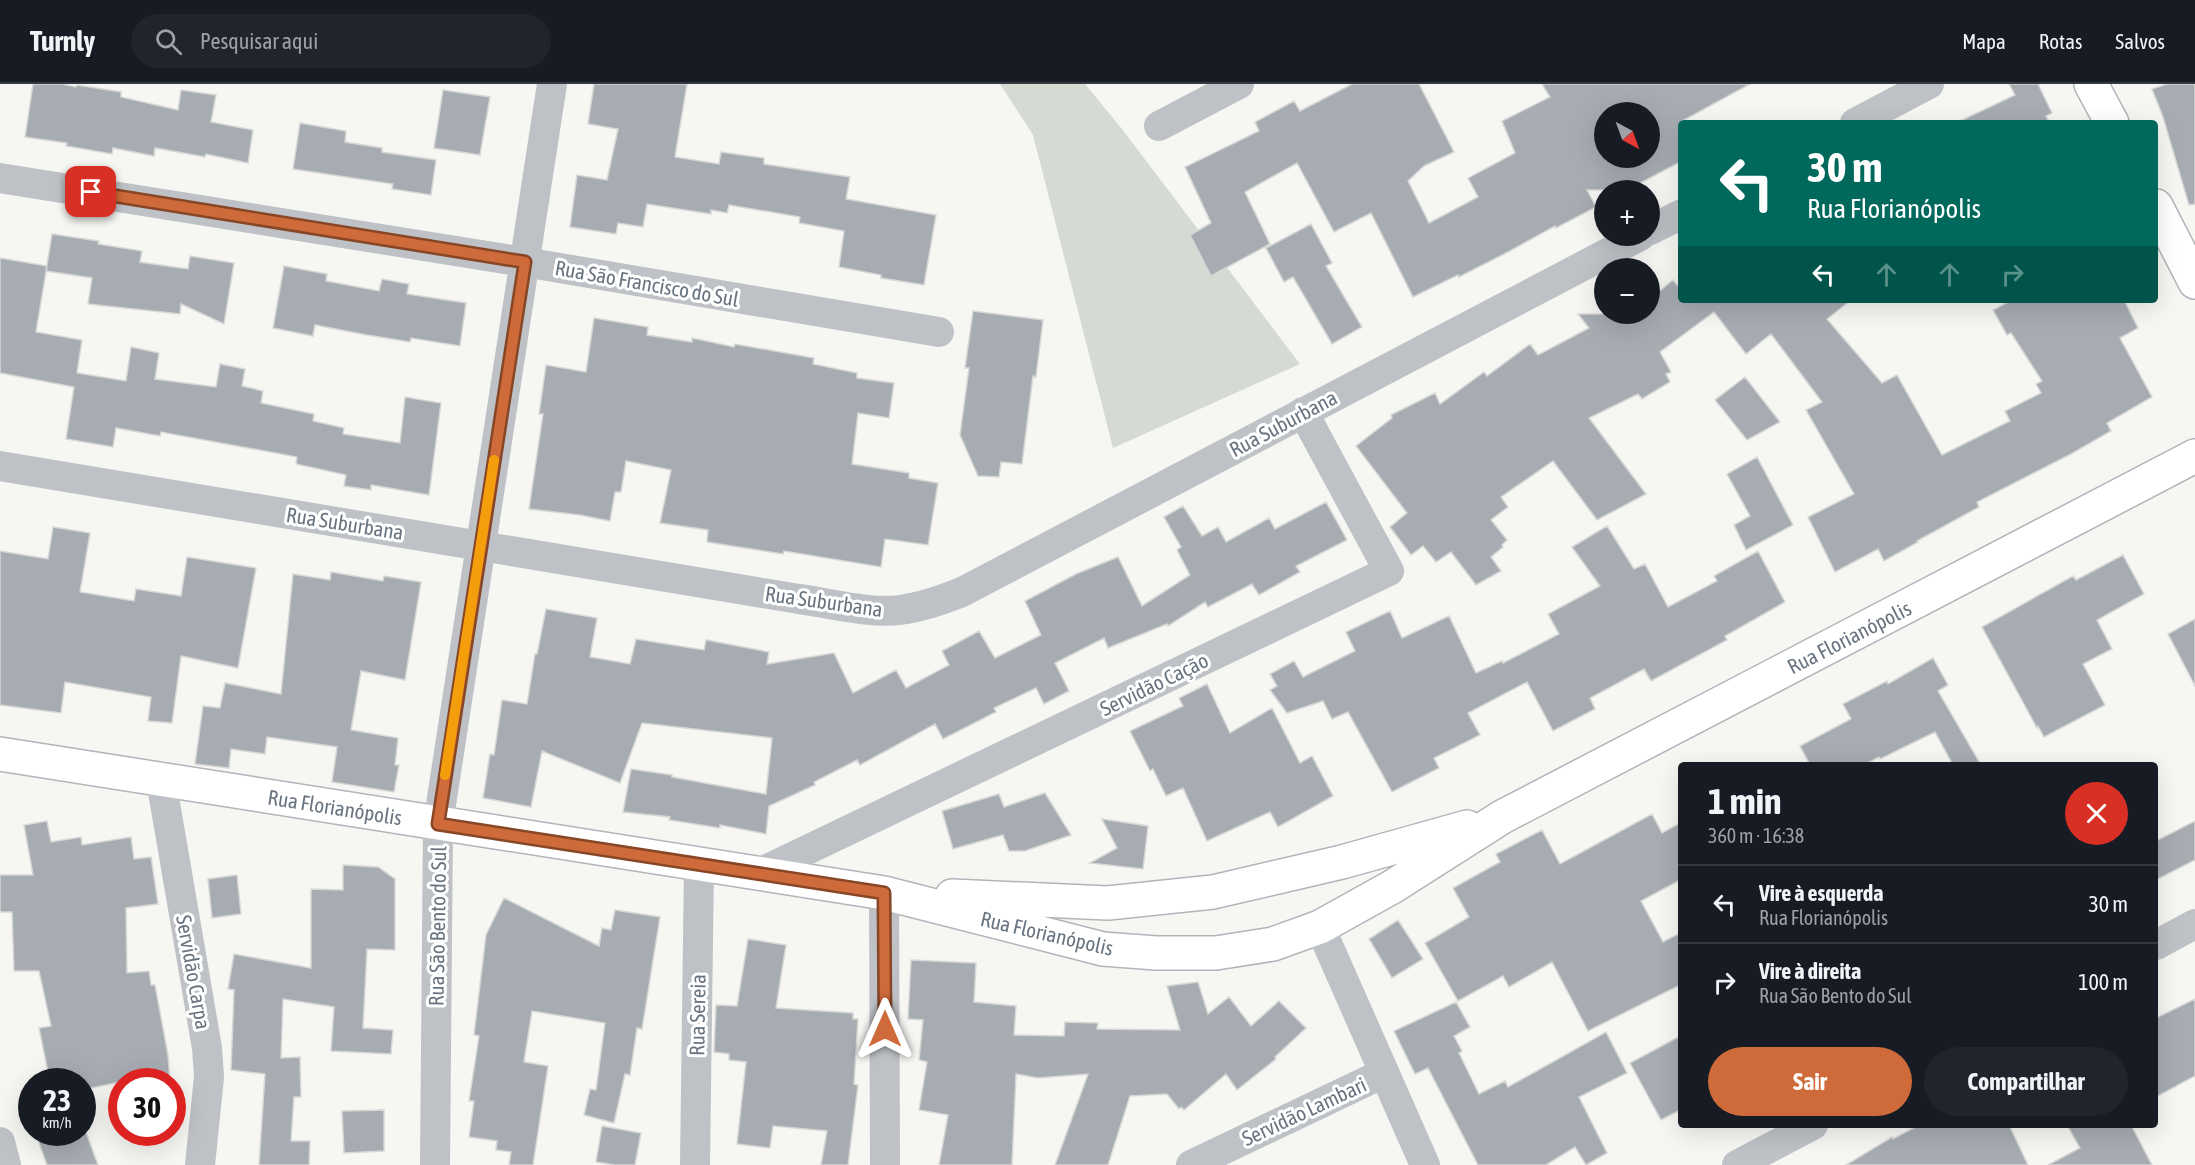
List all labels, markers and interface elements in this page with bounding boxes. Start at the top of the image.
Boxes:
search box [131,14,551,68]
text: Turnly [30,25,95,57]
icon: search [152,25,185,58]
text: Pesquisar aqui [200,28,318,54]
text: Mapa [1962,29,2006,53]
text: Rotas [2039,29,2082,53]
text: Salvos [2115,29,2165,53]
north arrow [1594,102,1660,168]
map controls [1594,102,1660,324]
text: 30 m [1807,143,1882,191]
icon: left [1708,144,1786,222]
pin [65,166,116,217]
icon: arrive [74,175,107,208]
button: + [1594,180,1660,246]
text: Rua Florianópolis [1807,193,1981,224]
street label: Rua São Francisco do Sul [553,255,741,311]
button: − [1594,258,1660,324]
icon: left [1807,258,1840,291]
icon: ahead [1870,258,1903,291]
icon: ahead [1933,258,1966,291]
icon: right [1996,258,2029,291]
street label: Rua Suburbana [1225,385,1341,461]
street label: Rua Suburbana [285,502,405,544]
street label: Rua Suburbana [764,581,884,621]
street label: Rua Florianópolis [1783,596,1915,678]
street label: Servidão Cação [1096,648,1212,720]
text: 1 min [1708,780,1782,822]
button: close [2065,782,2128,845]
street label: Rua Florianópolis [266,785,404,829]
text: 360 m · 16:38 [1708,824,1804,847]
street label: Rua São Bento do Sul [424,845,450,1006]
text: Vire à esquerda [1759,880,1884,906]
icon: left [1708,888,1741,921]
text: 30 m [2088,891,2128,917]
street label: Rua Florianópolis [978,906,1116,960]
text: Rua Florianópolis [1759,906,1888,929]
street label: Servidão Carpa [172,913,216,1031]
text: Vire à direita [1759,958,1861,984]
icon: right [1708,966,1741,999]
text: 100 m [2078,969,2128,995]
street label: Rua Sereia [684,974,710,1056]
text: Rua São Bento do Sul [1759,984,1911,1007]
position arrow [853,997,917,1061]
button: Sair [1708,1047,1912,1116]
button: Compartilhar [1924,1047,2128,1116]
speed limit sign: 30 [108,1068,186,1146]
street label: Servidão Lambari [1238,1072,1370,1150]
text: 23 [43,1083,71,1117]
text: km/h [42,1114,72,1131]

